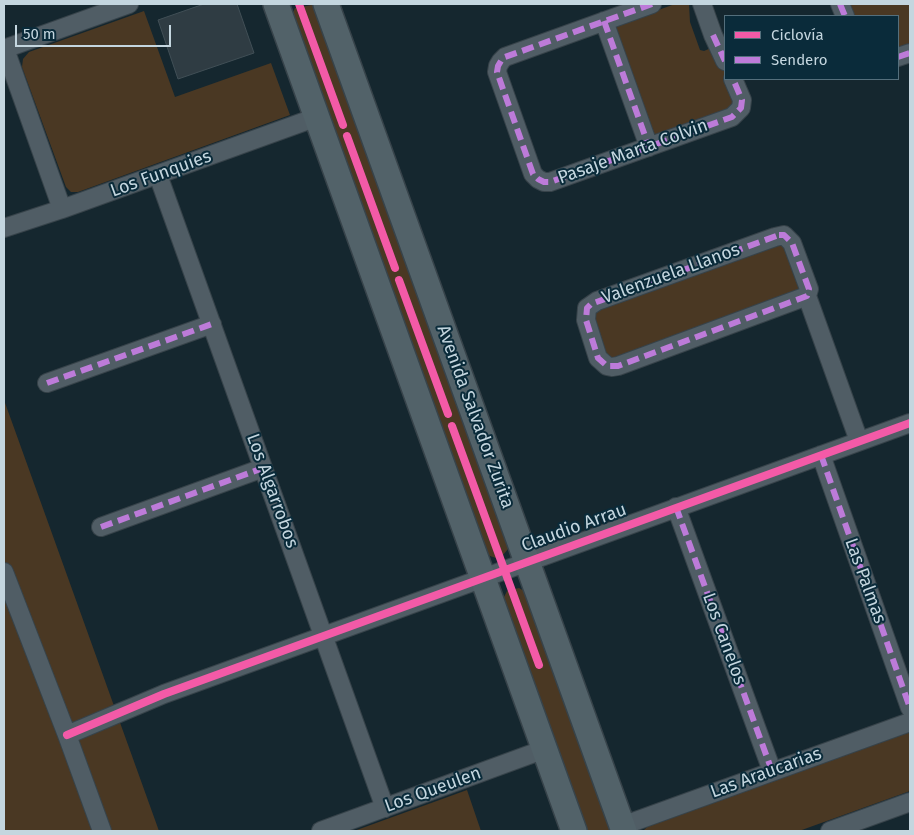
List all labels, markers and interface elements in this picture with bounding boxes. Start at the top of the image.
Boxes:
scale bar [18,15,174,47]
legend [724,15,899,80]
text: 50 m [23,25,56,43]
text: Ciclovía [771,26,824,44]
text: Sendero [771,51,827,69]
street label: Pasaje Marta Colvin [555,115,711,189]
street label: Los Funquies [108,146,214,202]
street label: Valenzuela Llanos [599,239,743,309]
street label: Avenida Salvador Zurita [432,322,518,512]
street label: Los Algarrobos [241,431,303,551]
street label: Claudio Arrau [518,499,630,557]
street label: Las Palmas [840,535,890,627]
street label: Los Canelos [697,590,751,688]
street label: Las Araucarias [707,743,825,803]
street label: Los Queulen [382,763,484,817]

